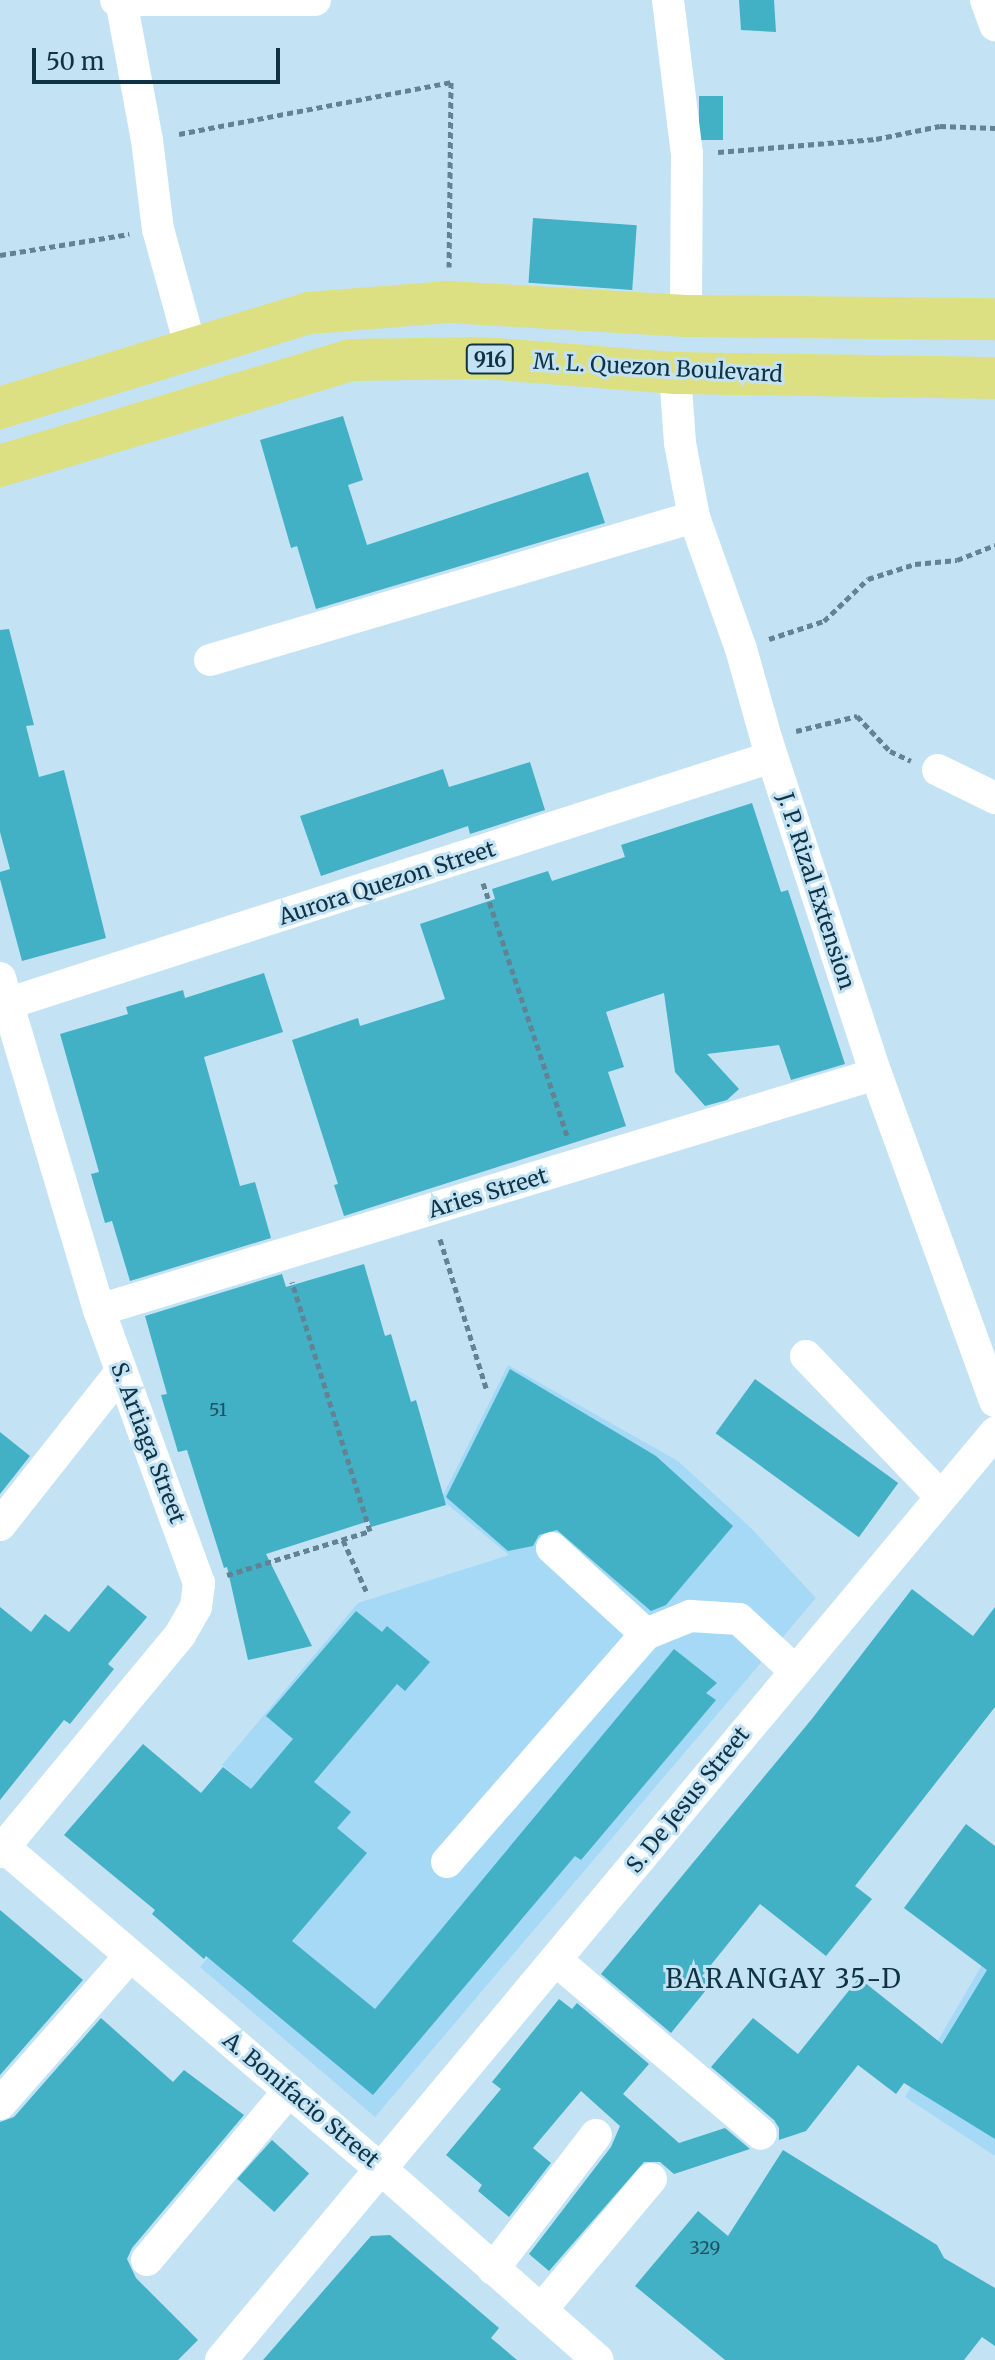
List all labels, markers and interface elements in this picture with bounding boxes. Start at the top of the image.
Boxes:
scale bar [36,32,284,82]
text: 50 m [46,46,105,77]
road number: 916 [464,343,516,375]
street label: M. L. Quezon Boulevard [533,348,783,388]
street label: J. P. Rizal Extension [772,789,860,993]
street label: Aurora Quezon Street [275,835,499,931]
street label: Aries Street [425,1162,551,1224]
street label: S. Artiaga Street [105,1359,191,1527]
house number: 51 [209,1399,227,1421]
street label: S. De Jesus Street [621,1722,755,1878]
district label: BARANGAY 35-D [665,1963,903,1995]
street label: A. Bonifacio Street [218,2027,384,2173]
house number: 329 [690,2237,720,2259]

